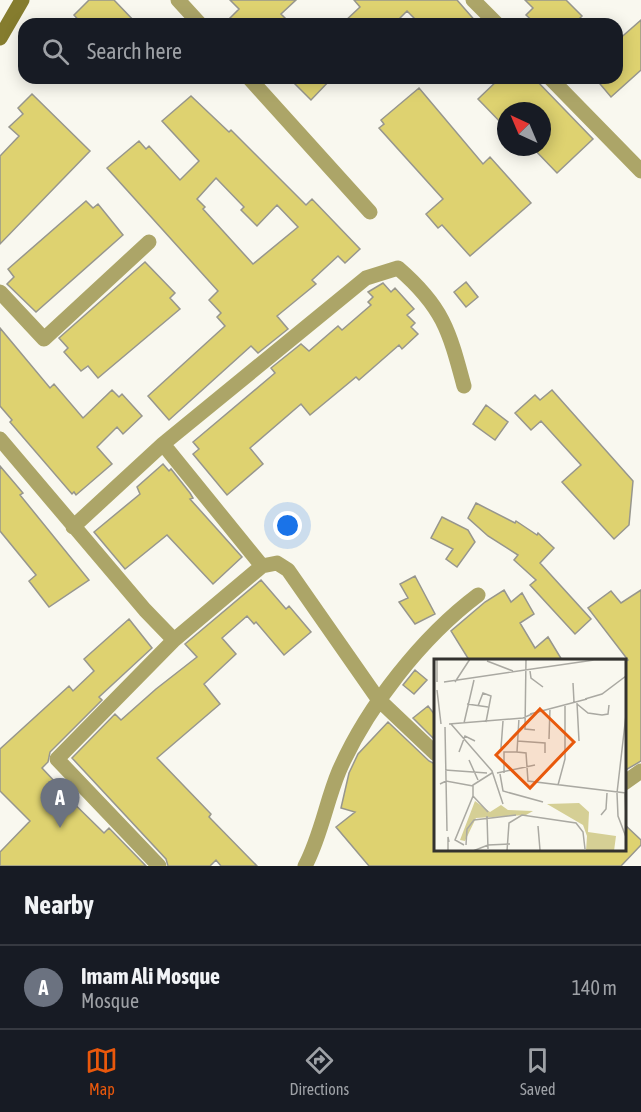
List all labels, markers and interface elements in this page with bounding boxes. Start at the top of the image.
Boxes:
search box [18,18,623,84]
icon: search [39,35,72,68]
text: Search here [87,38,182,64]
north arrow [497,102,551,156]
your location [273,511,302,540]
inset map [434,659,626,851]
pin: A [40,778,80,828]
text: Nearby [24,890,94,920]
text: Imam Ali Mosque [81,963,220,989]
text: A [39,976,48,999]
text: 140 m [572,976,617,999]
text: Mosque [81,989,139,1012]
tab: Map [85,1044,118,1098]
tab: Directions [289,1044,349,1098]
tab: Saved [520,1044,555,1098]

